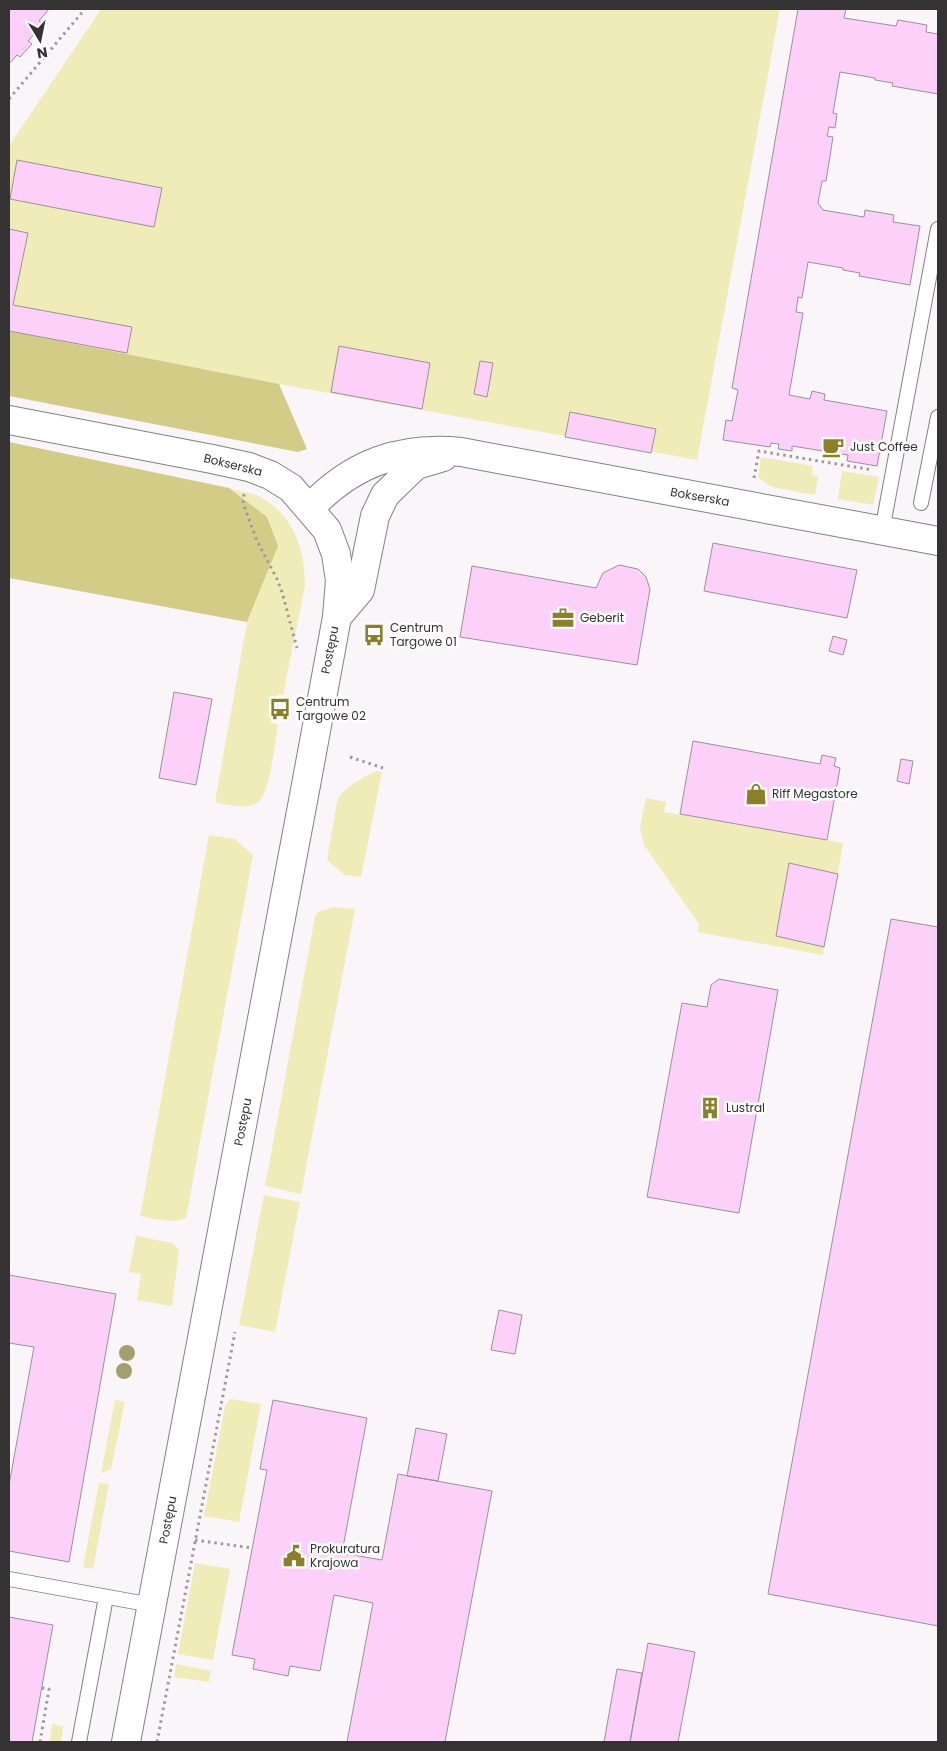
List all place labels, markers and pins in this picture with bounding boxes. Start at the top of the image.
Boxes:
cafe icon: Just Coffee [820,434,846,460]
place label: Just Coffee [850,438,918,455]
office icon: Geberit [550,605,576,631]
place label: Geberit [580,609,624,626]
place label: Centrum Targowe 01 [390,619,457,650]
bus stop icon: Centrum Targowe 01 [361,622,387,648]
place label: Centrum Targowe 02 [296,693,366,724]
bus stop icon: Centrum Targowe 02 [267,696,293,722]
shop icon: Riff Megastore [743,781,769,807]
place label: Riff Megastore [772,785,858,802]
building icon: Lustral [697,1095,723,1121]
place label: Lustral [726,1099,765,1116]
place label: Prokuratura Krajowa [310,1540,380,1571]
public building icon: Prokuratura Krajowa [281,1543,307,1569]

